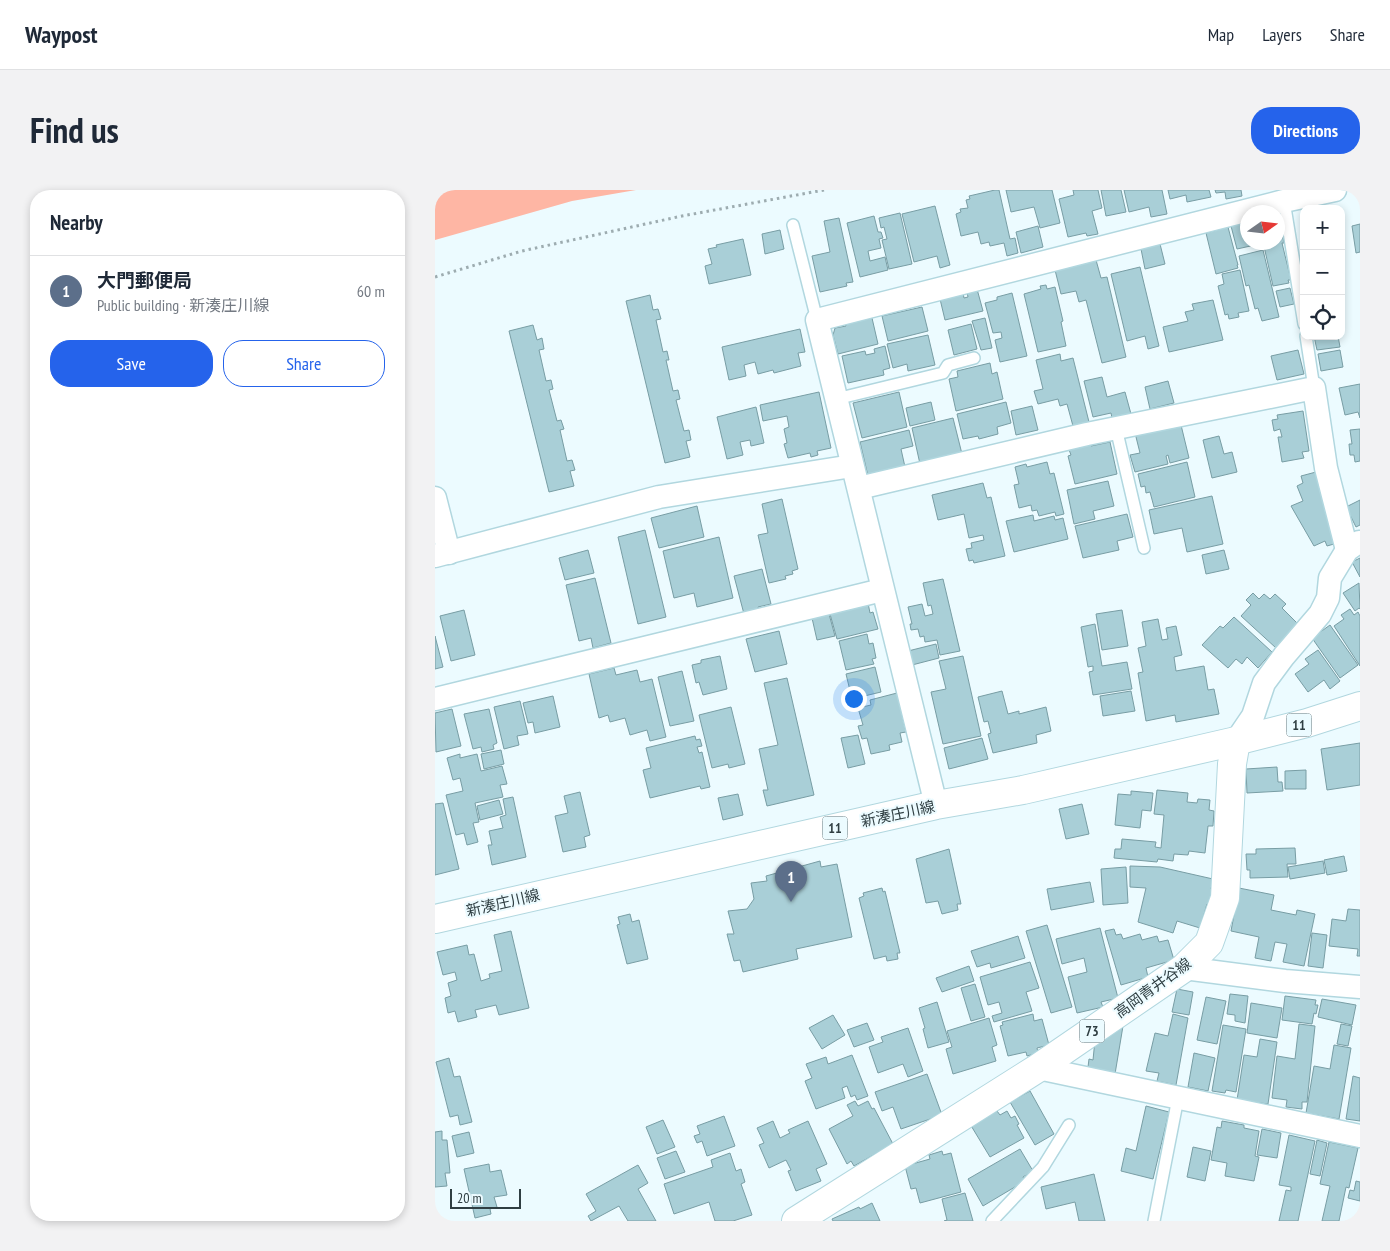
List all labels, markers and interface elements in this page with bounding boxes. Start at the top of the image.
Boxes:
text: Waypost [25,19,98,50]
text: Map [1208,23,1234,46]
text: Layers [1262,23,1302,46]
text: Share [1330,23,1365,46]
text: Find us [30,107,119,153]
button: Directions [1251,107,1360,154]
north arrow [1240,205,1285,250]
map controls [1300,205,1345,340]
button: + [1300,205,1345,250]
text: Nearby [50,209,103,236]
button: − [1300,250,1345,295]
text: 大門郵便局 [97,268,192,292]
text: 1 [62,281,70,301]
text: 60 m [357,281,385,301]
text: Public building · 新湊庄川線 [97,295,269,315]
button: locate [1300,295,1345,340]
button: Save [50,340,213,387]
button: Share [223,340,385,387]
your location [841,686,867,712]
road number: 11 [1287,714,1311,736]
street label: 新湊庄川線 [859,796,937,831]
road number: 11 [823,816,847,840]
pin: 1 [775,861,807,902]
street label: 新湊庄川線 [464,885,542,920]
street label: 高岡青井谷線 [1111,953,1195,1022]
road number: 73 [1079,1019,1105,1042]
scale bar [450,1186,521,1209]
text: 20 m [457,1189,482,1207]

